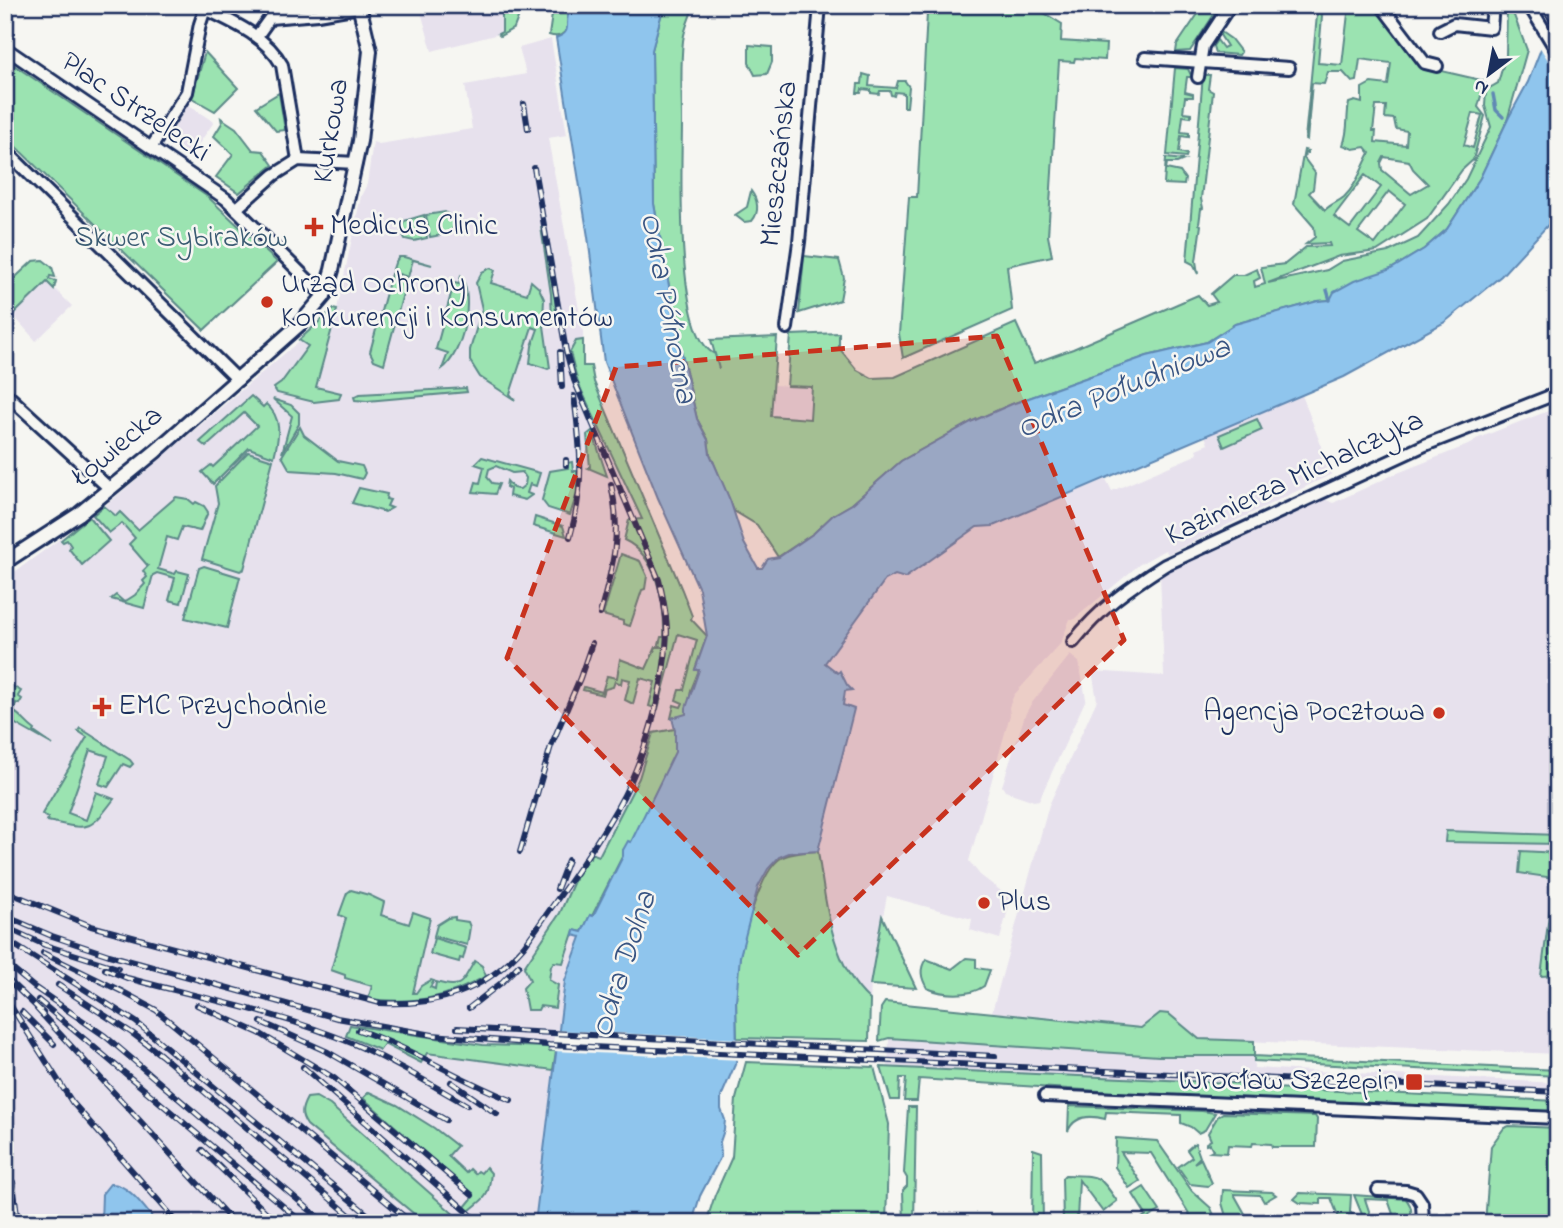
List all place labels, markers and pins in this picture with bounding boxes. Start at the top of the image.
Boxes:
place label: Medicus Clinic [330,205,498,249]
marker: Medicus Clinic [304,217,324,237]
place label: Urząd Ochrony Konkurencji i Konsumentów [281,263,613,341]
marker: Urząd Ochrony Konkurencji i Konsumentów [259,294,275,310]
place label: EMC Przychodnie [118,685,328,729]
place label: Agencja Pocztowa [1203,691,1425,735]
marker: EMC Przychodnie [92,697,112,717]
marker: Agencja Pocztowa [1431,705,1447,721]
place label: Plus [998,881,1051,925]
marker: Plus [976,895,992,911]
place label: Wrocław Szczepin [1179,1060,1398,1104]
marker: Wrocław Szczepin [1404,1072,1424,1092]

